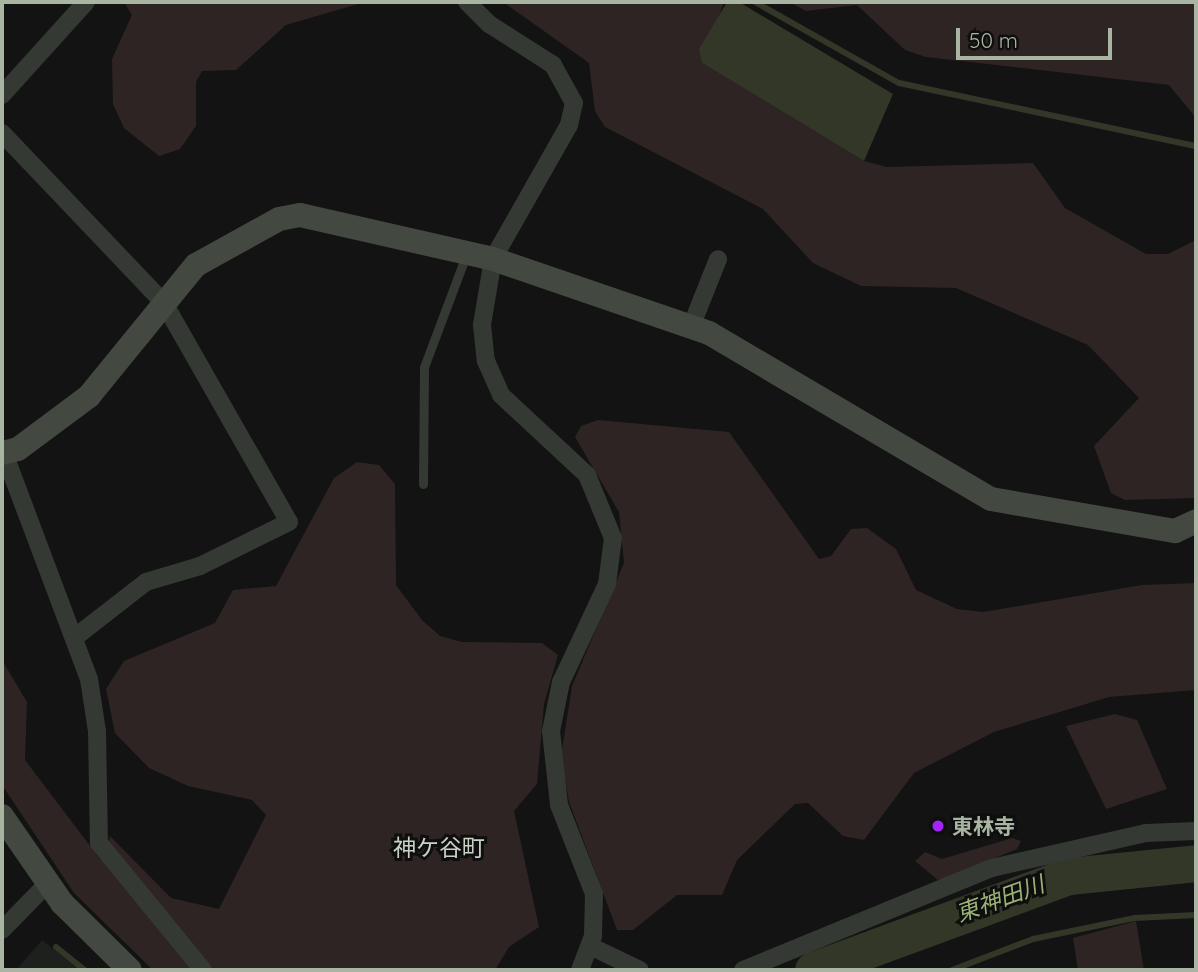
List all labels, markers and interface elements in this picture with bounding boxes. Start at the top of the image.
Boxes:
scale bar [960,14,1116,58]
text: 50 m [969,27,1018,53]
place label: 東林寺 [952,813,1015,839]
marker: 東林寺 [930,818,946,834]
district label: 神ケ谷町 [393,834,485,862]
water label: 東神田川 [952,870,1048,928]

